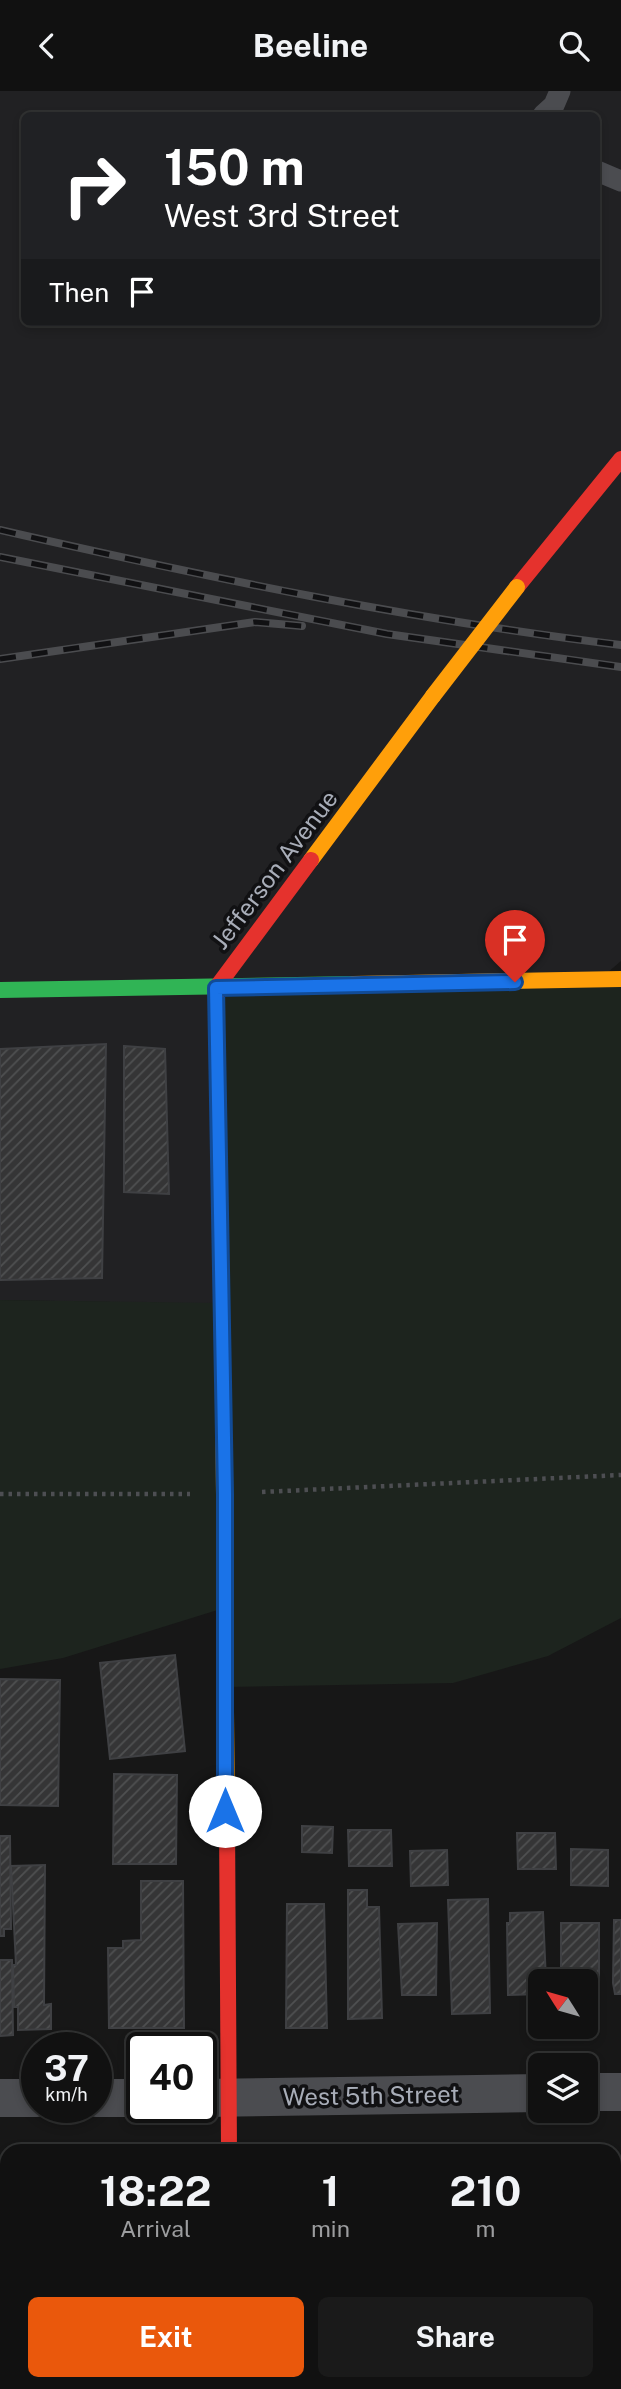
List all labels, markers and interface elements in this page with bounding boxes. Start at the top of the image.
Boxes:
icon: back [28,27,66,65]
text: Beeline [253,27,368,64]
icon: search [555,27,593,65]
text: 150 m [164,138,305,196]
icon: right [49,140,140,231]
text: West 3rd Street [164,197,400,234]
icon: arrive [123,273,161,311]
text: Then [49,277,109,308]
street label: Jefferson Avenue [205,785,343,954]
pin [485,910,545,982]
icon: arrive [496,921,534,959]
position arrow [188,1774,262,1848]
north arrow [528,1969,598,2039]
map controls [528,1969,598,2123]
speed limit sign: 40 [126,2032,217,2123]
text: 37 [44,2048,89,2089]
button: layers [528,2053,598,2123]
street label: West 5th Street [282,2079,460,2111]
text: km/h [45,2084,88,2105]
text: 18:22 [100,2166,211,2215]
text: 1 [321,2166,339,2215]
text: 210 [450,2166,521,2215]
text: Arrival [120,2215,191,2242]
text: min [311,2215,350,2242]
text: m [476,2215,495,2242]
button: Exit [28,2297,304,2377]
button: Share [318,2297,593,2377]

